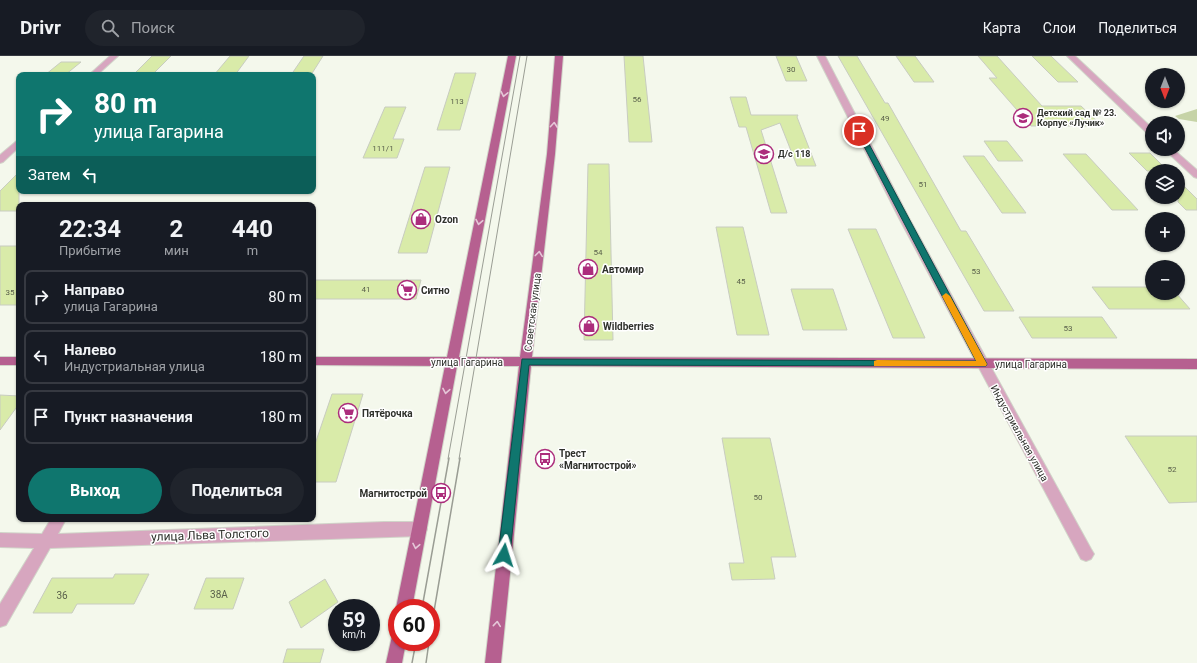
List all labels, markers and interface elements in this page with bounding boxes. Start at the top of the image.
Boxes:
search box [85,10,365,46]
text: Drivr [20,16,61,39]
icon: search [99,17,121,39]
text: Поиск [131,19,175,37]
text: Карта [983,20,1021,36]
text: Слои [1043,20,1076,36]
text: Поделиться [1098,20,1177,36]
house number: 30 [787,65,796,74]
north arrow [1145,68,1185,108]
map controls [1145,68,1185,300]
text: 80 m [94,87,157,120]
icon: right [28,88,80,140]
one-way arrow [500,91,508,97]
house number: 56 [633,95,642,104]
house number: 113 [450,97,464,106]
school or university icon: Детский сад № 23. Корпус «Лучик» [1012,107,1034,129]
place label: Детский сад № 23. Корпус «Лучик» [1037,108,1117,128]
pin [842,114,876,148]
house number: 49 [881,114,890,123]
button: sound [1145,116,1185,156]
icon: arrive [848,120,870,142]
text: улица Гагарина [94,121,224,142]
one-way arrow [549,122,558,128]
school or university icon: Д/с 118 [753,143,775,165]
house number: 111/1 [372,144,394,153]
place label: Д/с 118 [778,149,810,159]
icon: left [79,164,101,186]
button: layers [1145,164,1185,204]
text: Затем [28,166,71,184]
house number: 51 [919,180,928,189]
shop icon: Ozon [410,208,432,230]
button: + [1145,212,1185,252]
place label: Ozon [435,214,459,225]
text: 22:34 [59,215,121,243]
text: 2 [169,215,183,243]
text: 440 [232,215,273,243]
one-way arrow [475,219,483,225]
text: Прибытие [59,243,121,258]
text: мин [164,243,189,258]
text: m [247,243,258,258]
house number: 54 [594,248,603,257]
one-way arrow [534,251,543,257]
shop icon: Автомир [577,258,599,280]
button: − [1145,260,1185,300]
place label: Автомир [602,264,644,275]
house number: 53 [972,267,981,276]
street label: Советская улица [522,272,543,352]
house number: 45 [737,277,746,286]
supermarket icon: Ситно [396,279,418,301]
text: Направо [64,281,125,299]
house number: 41 [362,285,371,294]
place label: Ситно [421,285,450,296]
icon: right [30,286,52,308]
house number: 35 [6,288,15,297]
text: 80 m [268,288,302,306]
text: улица Гагарина [64,299,158,314]
shop icon: Wildberries [578,315,600,337]
place label: Wildberries [603,321,654,332]
house number: 53 [1064,324,1073,333]
text: Налево [64,341,116,359]
icon: left [30,346,52,368]
text: 180 m [260,348,302,366]
street label: улица Гагарина [431,357,503,368]
text: Индустриальная улица [64,359,205,374]
street label: улица Гагарина [995,359,1067,370]
street label: Индустриальная улица [988,383,1051,483]
one-way arrow [443,388,451,394]
supermarket icon: Пятёрочка [337,402,359,424]
icon: arrive [30,406,52,428]
text: Пункт назначения [64,408,193,426]
text: 180 m [260,408,302,426]
place label: Пятёрочка [362,408,413,419]
bus stop icon: Трест «Магнитострой» [534,448,556,470]
place label: Трест «Магнитострой» [559,448,636,471]
house number: 52 [1168,465,1177,474]
button: Выход [28,468,162,514]
button: Поделиться [170,468,304,514]
bus stop icon: Магнитострой [430,482,452,504]
place label: Магнитострой [360,488,427,499]
house number: 50 [754,493,763,502]
street label: улица Льва Толстого [151,526,269,544]
position arrow [483,534,525,576]
one-way arrow [413,543,421,549]
house number: 38А [210,589,228,600]
house number: 36 [56,590,68,601]
speed limit sign: 60 [388,599,440,651]
text: 59 [343,608,365,632]
one-way arrow [492,621,501,627]
text: km/h [342,629,366,640]

